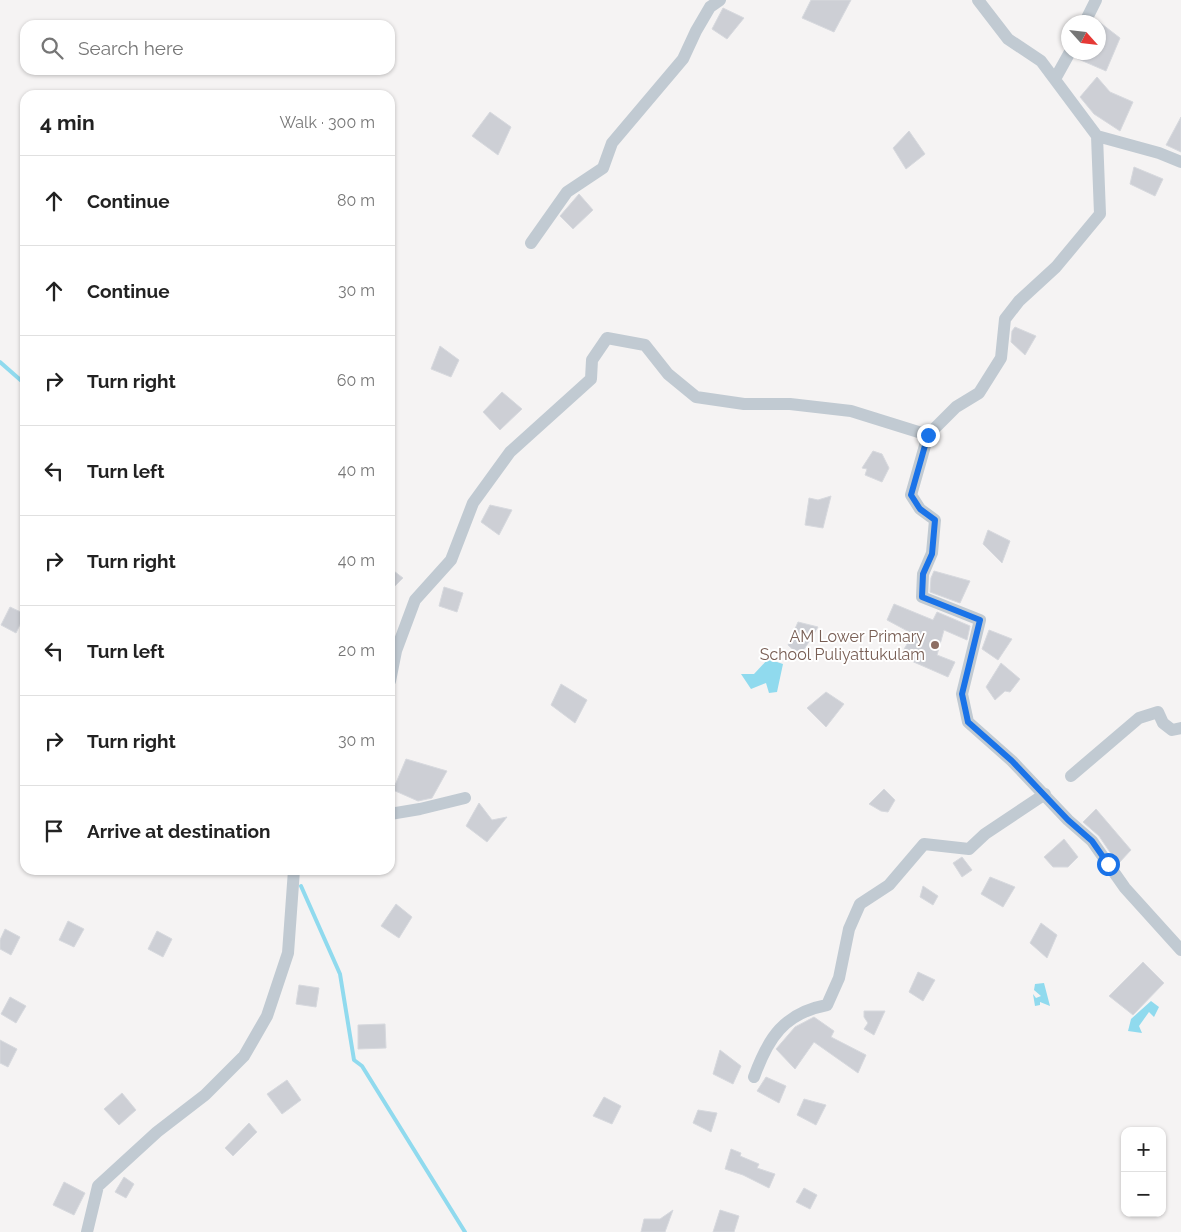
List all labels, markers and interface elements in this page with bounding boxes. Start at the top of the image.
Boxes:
north arrow [1061,15,1106,60]
search box [20,20,395,75]
icon: search [38,34,66,62]
text: Search here [78,37,184,59]
text: 4 min [40,110,95,135]
text: Walk · 300 m [279,113,375,132]
icon: ahead [40,187,68,215]
text: Continue [87,190,170,212]
text: 80 m [337,191,375,210]
icon: ahead [40,277,68,305]
text: Continue [87,280,170,302]
text: 30 m [338,281,375,300]
icon: right [40,367,68,395]
text: Turn right [87,370,176,392]
text: 60 m [337,371,375,390]
route end [917,424,940,447]
icon: left [40,457,68,485]
text: Turn left [87,460,164,482]
text: 40 m [338,461,375,480]
icon: right [40,547,68,575]
text: Turn right [87,550,176,572]
text: 40 m [338,551,375,570]
place label: AM Lower Primary School Puliyattukulam [760,627,925,664]
icon: left [40,637,68,665]
marker: AM Lower Primary School Puliyattukulam [929,639,941,651]
text: Turn left [87,640,164,662]
text: 20 m [338,641,375,660]
icon: right [40,727,68,755]
text: Turn right [87,730,176,752]
text: 30 m [338,731,375,750]
icon: arrive [40,817,68,845]
text: Arrive at destination [87,820,271,842]
route start [1097,853,1120,876]
map controls [1121,1127,1166,1217]
button: + [1121,1127,1166,1172]
button: − [1121,1172,1166,1217]

